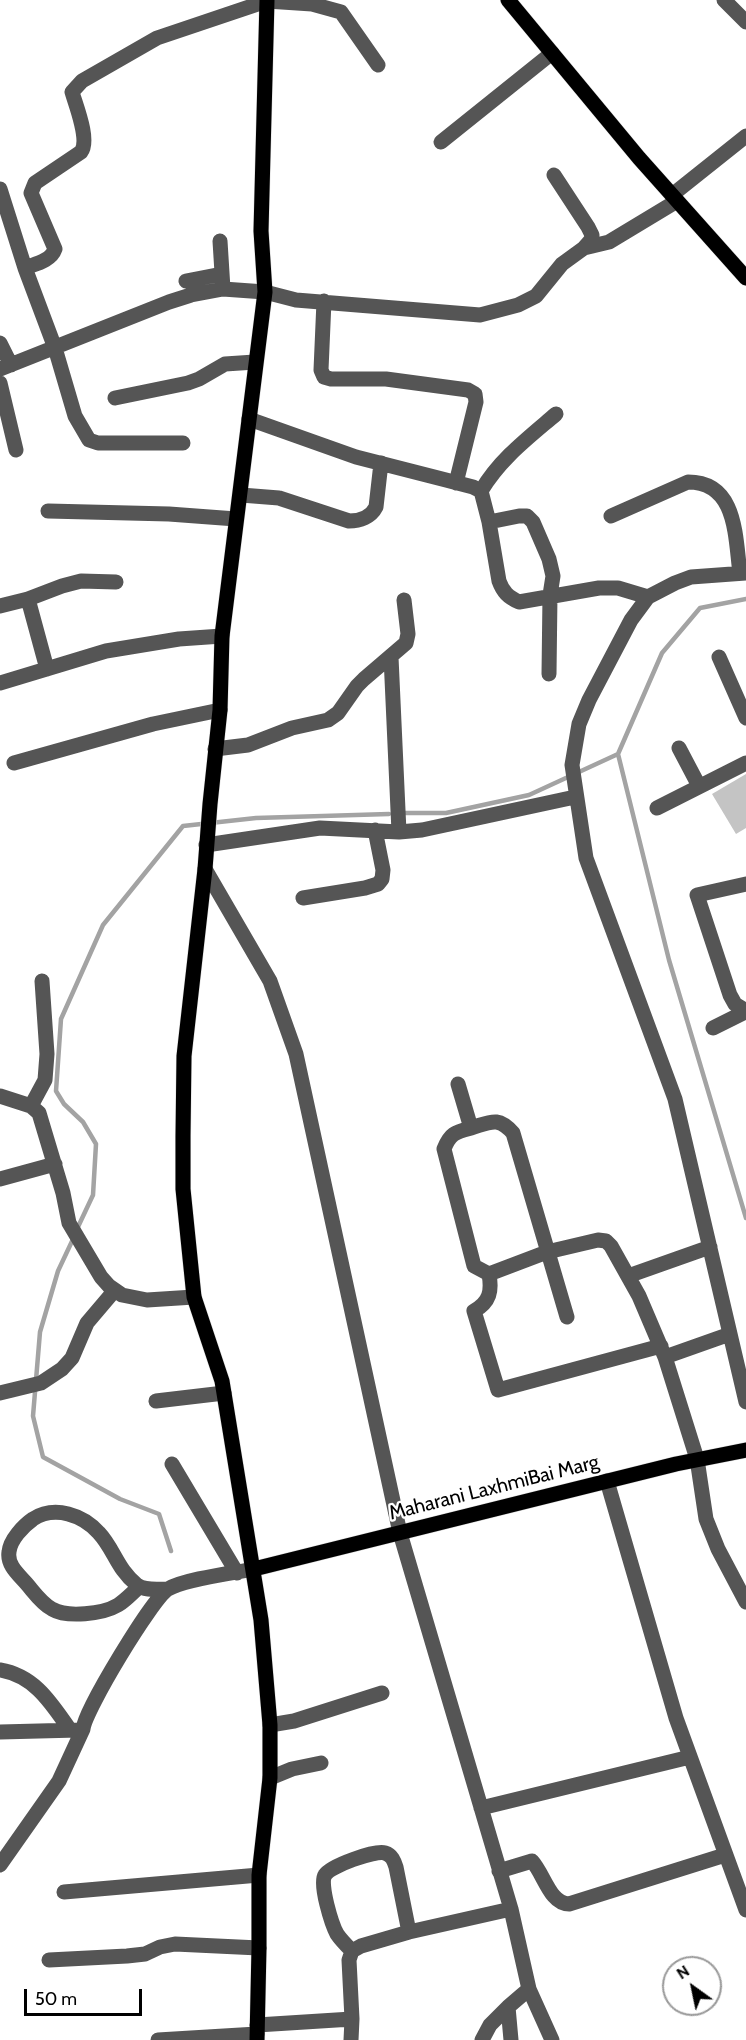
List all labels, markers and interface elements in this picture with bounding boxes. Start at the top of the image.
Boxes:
street label: Maharani LaxhmiBai Marg [387,1450,601,1526]
north arrow [662,1956,722,2016]
text: N [673,1961,693,1983]
scale bar [27,1977,146,2015]
text: 50 m [35,1988,77,2010]

